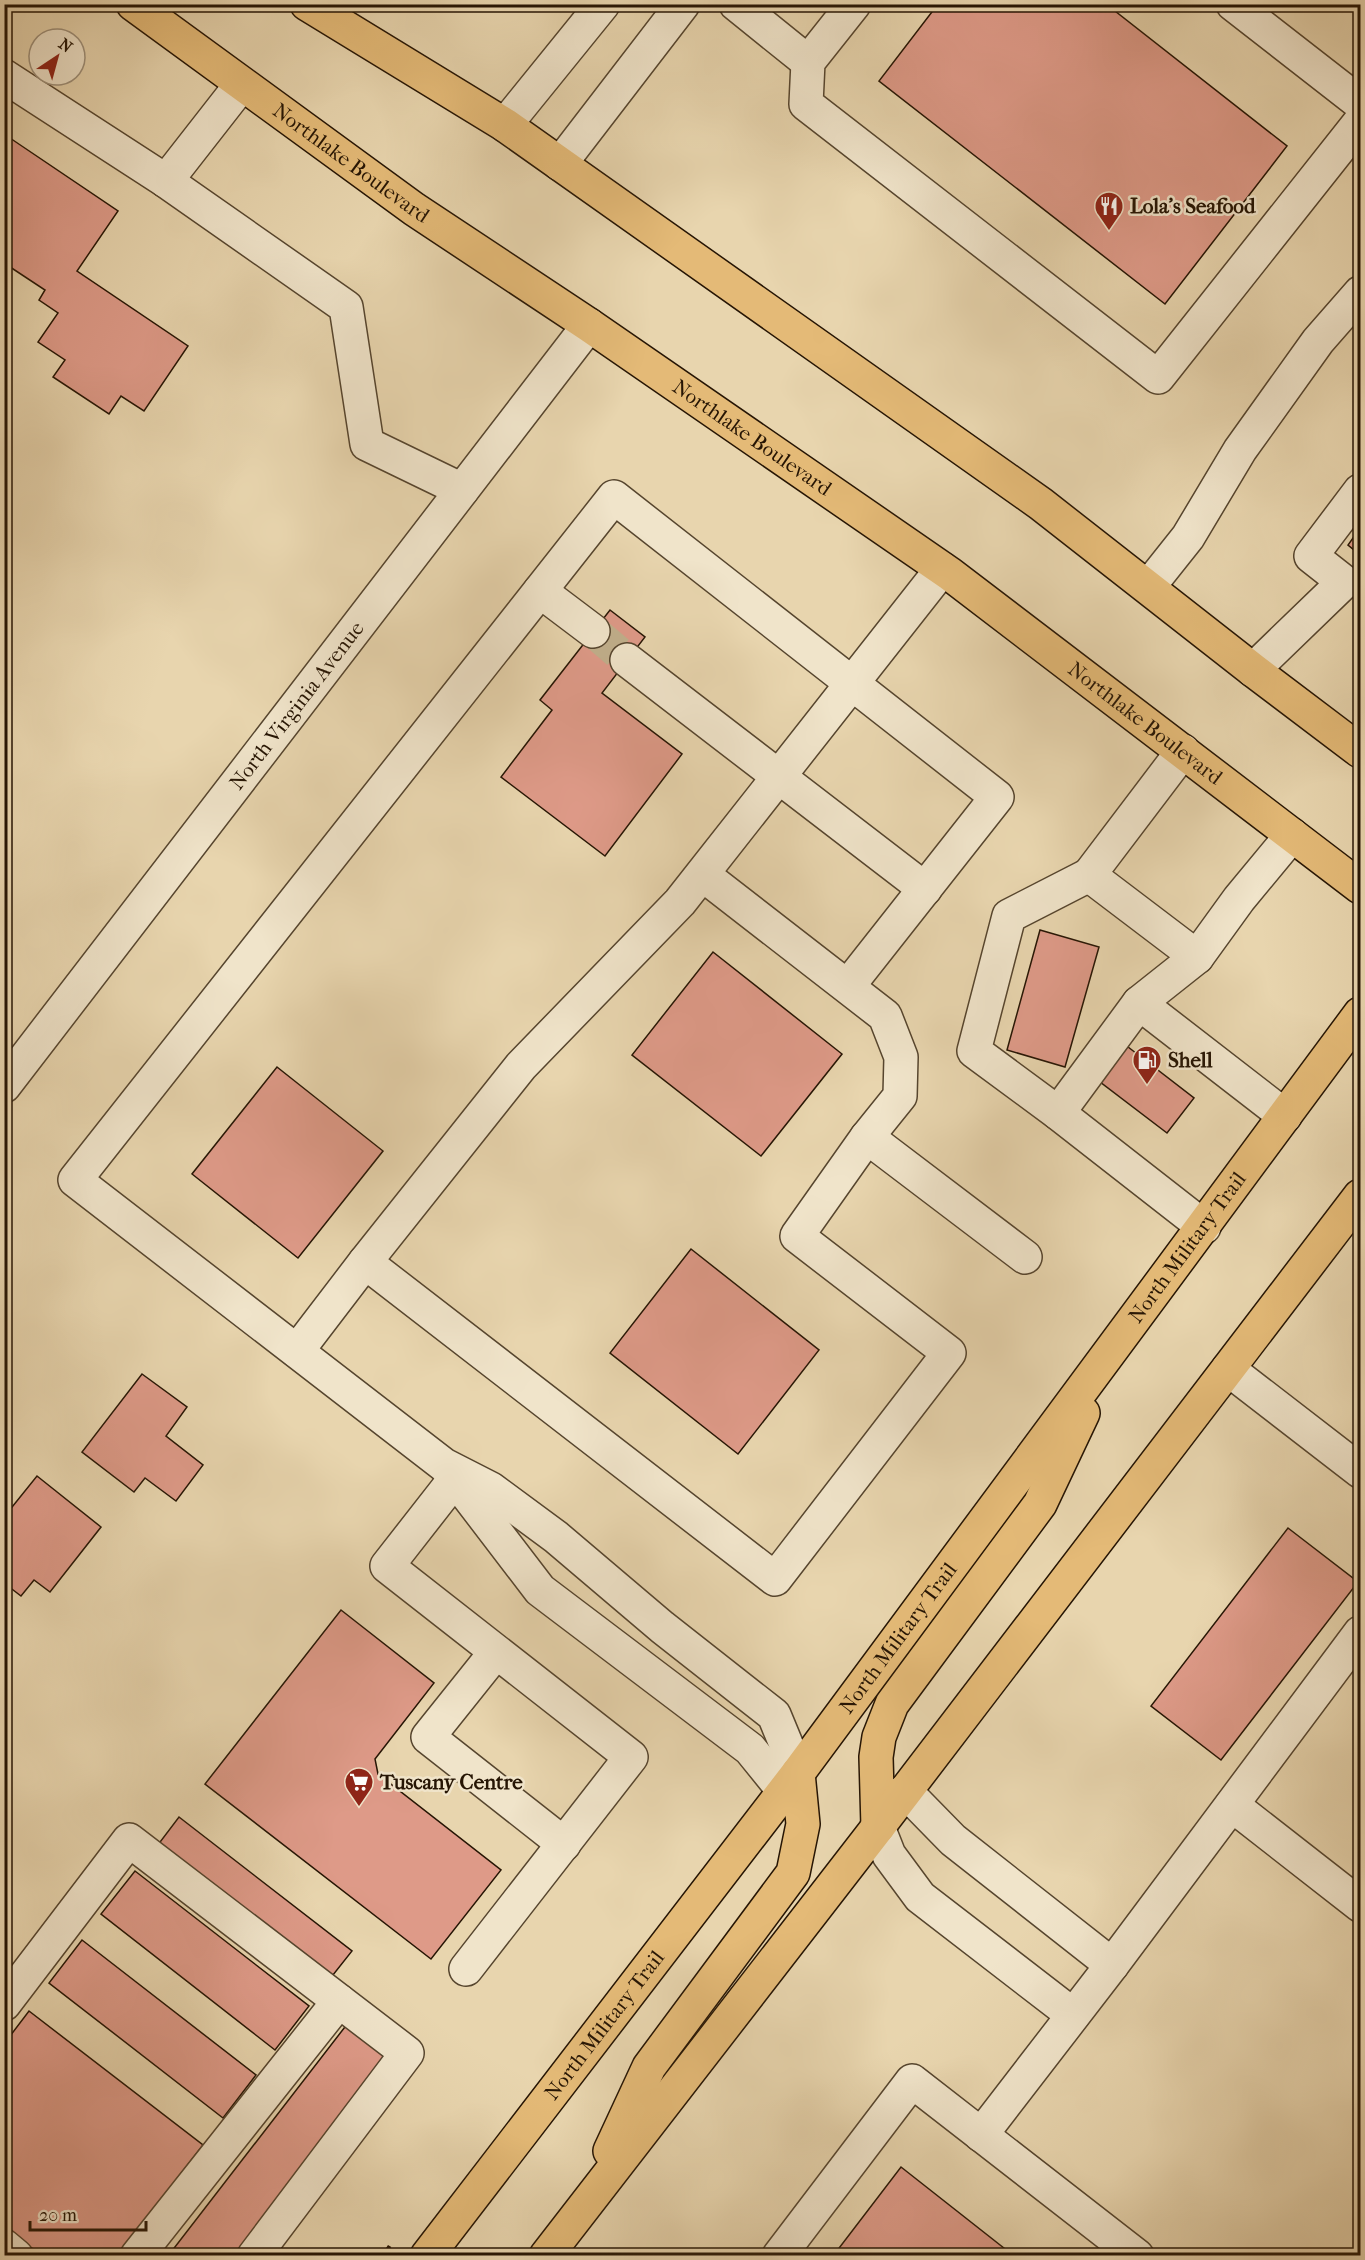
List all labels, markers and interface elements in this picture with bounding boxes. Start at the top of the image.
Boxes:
north arrow [27,27,87,87]
text: N [55,34,77,57]
street label: Northlake Boulevard [268,98,434,228]
restaurant icon: Lola's Seafood [1093,190,1125,232]
place label: Lola's Seafood [1130,194,1256,218]
street label: Northlake Boulevard [668,374,837,501]
street label: North Virginia Avenue [224,617,369,794]
street label: Northlake Boulevard [1064,657,1227,790]
fuel station icon: Shell [1131,1044,1163,1086]
place label: Shell [1168,1048,1213,1072]
street label: North Military Trail [1123,1167,1251,1328]
street label: North Military Trail [834,1558,962,1718]
supermarket icon: Tuscany Centre [343,1766,375,1808]
place label: Tuscany Centre [379,1770,523,1794]
street label: North Military Trail [539,1946,669,2105]
scale bar [30,2194,146,2232]
text: 20 m [39,2205,77,2226]

